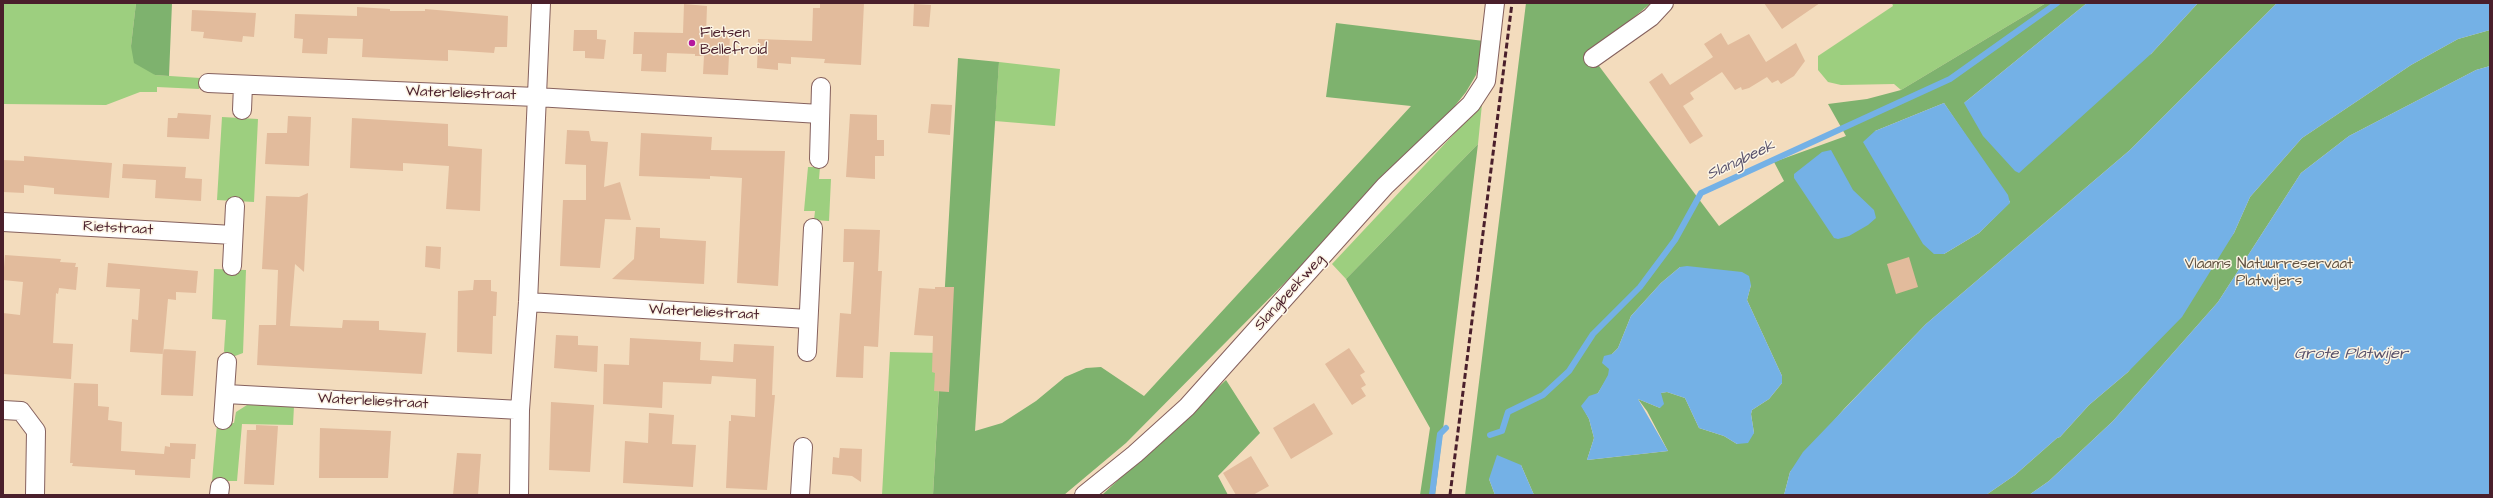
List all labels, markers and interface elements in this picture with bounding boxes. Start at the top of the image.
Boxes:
place label: Fietsen Bellefroid [700,25,767,60]
marker: Fietsen Bellefroid [687,38,697,48]
street label: Waterleliestraat [405,83,517,105]
water label: Slangbeek [1704,137,1778,185]
street label: Rietstraat [82,218,154,240]
street label: Slangbeekweg [1251,251,1329,335]
park label: Vlaams Natuurreservaat Platwijers [2185,256,2353,291]
street label: Waterleliestraat [648,301,760,325]
water label: Grote Platwijer [2294,345,2408,365]
street label: Waterleliestraat [317,390,429,414]

